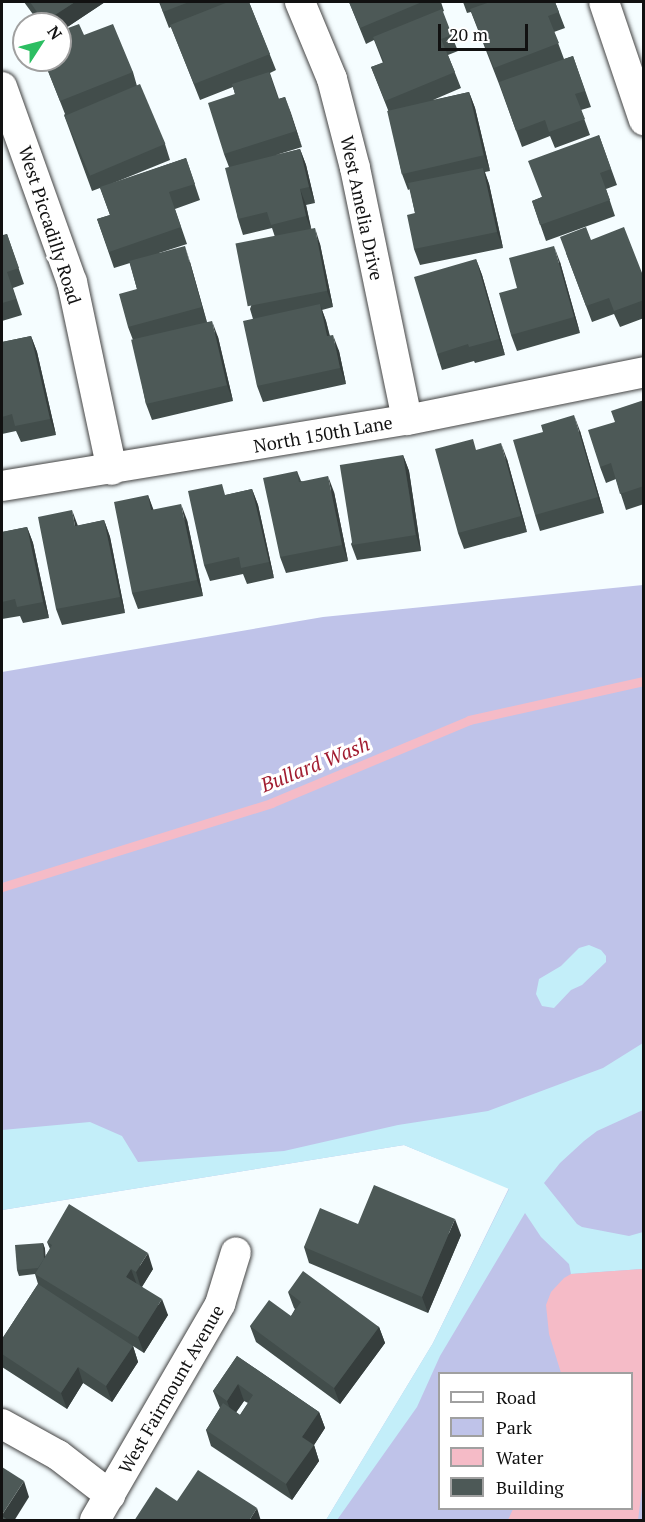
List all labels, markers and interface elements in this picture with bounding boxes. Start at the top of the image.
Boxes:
north arrow [12,12,72,72]
scale bar [441,12,531,50]
text: N [42,21,67,44]
text: 20 m [449,22,488,46]
street label: West Amelia Drive [336,134,388,282]
street label: West Piccadilly Road [14,143,86,307]
street label: North 150th Lane [252,411,394,457]
water label: Bullard Wash [257,731,373,797]
street label: West Fairmount Avenue [114,1301,228,1477]
legend [438,1372,633,1510]
text: Road [496,1385,536,1409]
text: Park [496,1415,532,1439]
text: Water [496,1445,543,1469]
text: Building [496,1475,564,1499]

